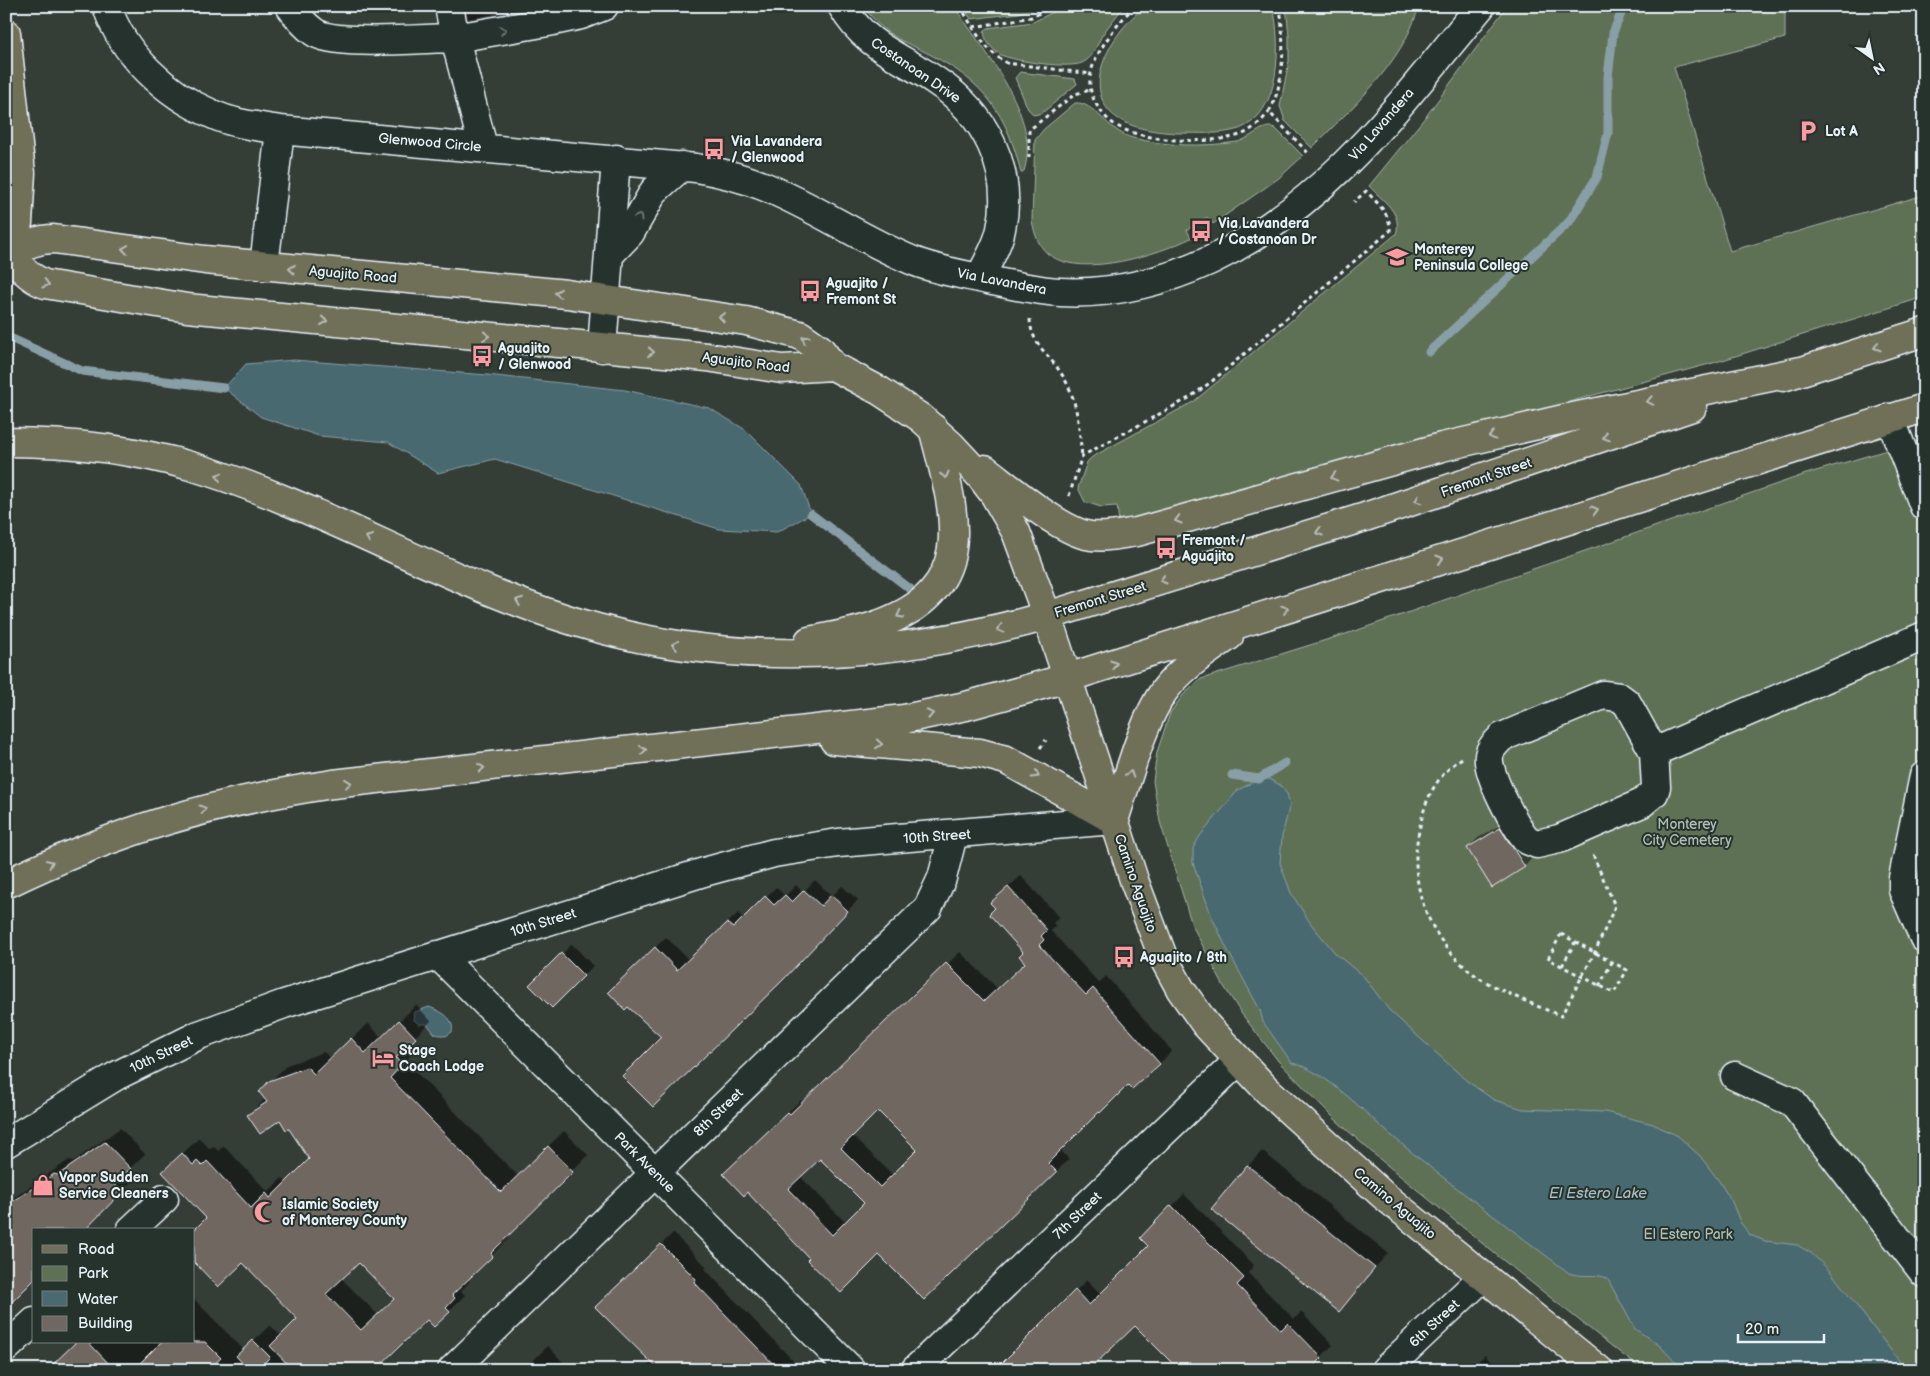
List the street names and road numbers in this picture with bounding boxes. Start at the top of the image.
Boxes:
street label: Costanoan Drive [867,34,964,107]
street label: Via Lavandera [1345,85,1418,164]
street label: Glenwood Circle [378,130,482,155]
street label: Aguajito Road [308,262,398,287]
street label: Via Lavandera [956,265,1048,298]
street label: Aguajito Road [701,349,791,376]
street label: Fremont Street [1438,454,1535,501]
street label: Fremont Street [1052,577,1149,622]
street label: 10th Street [903,826,972,847]
street label: Camino Aguajito [1111,832,1160,935]
street label: 10th Street [508,904,579,940]
street label: 10th Street [127,1032,196,1077]
street label: 8th Street [690,1084,747,1140]
street label: Park Avenue [611,1128,679,1196]
street label: Camino Aguajito [1350,1164,1440,1243]
street label: 7th Street [1050,1188,1106,1243]
street label: 6th Street [1406,1295,1464,1351]

